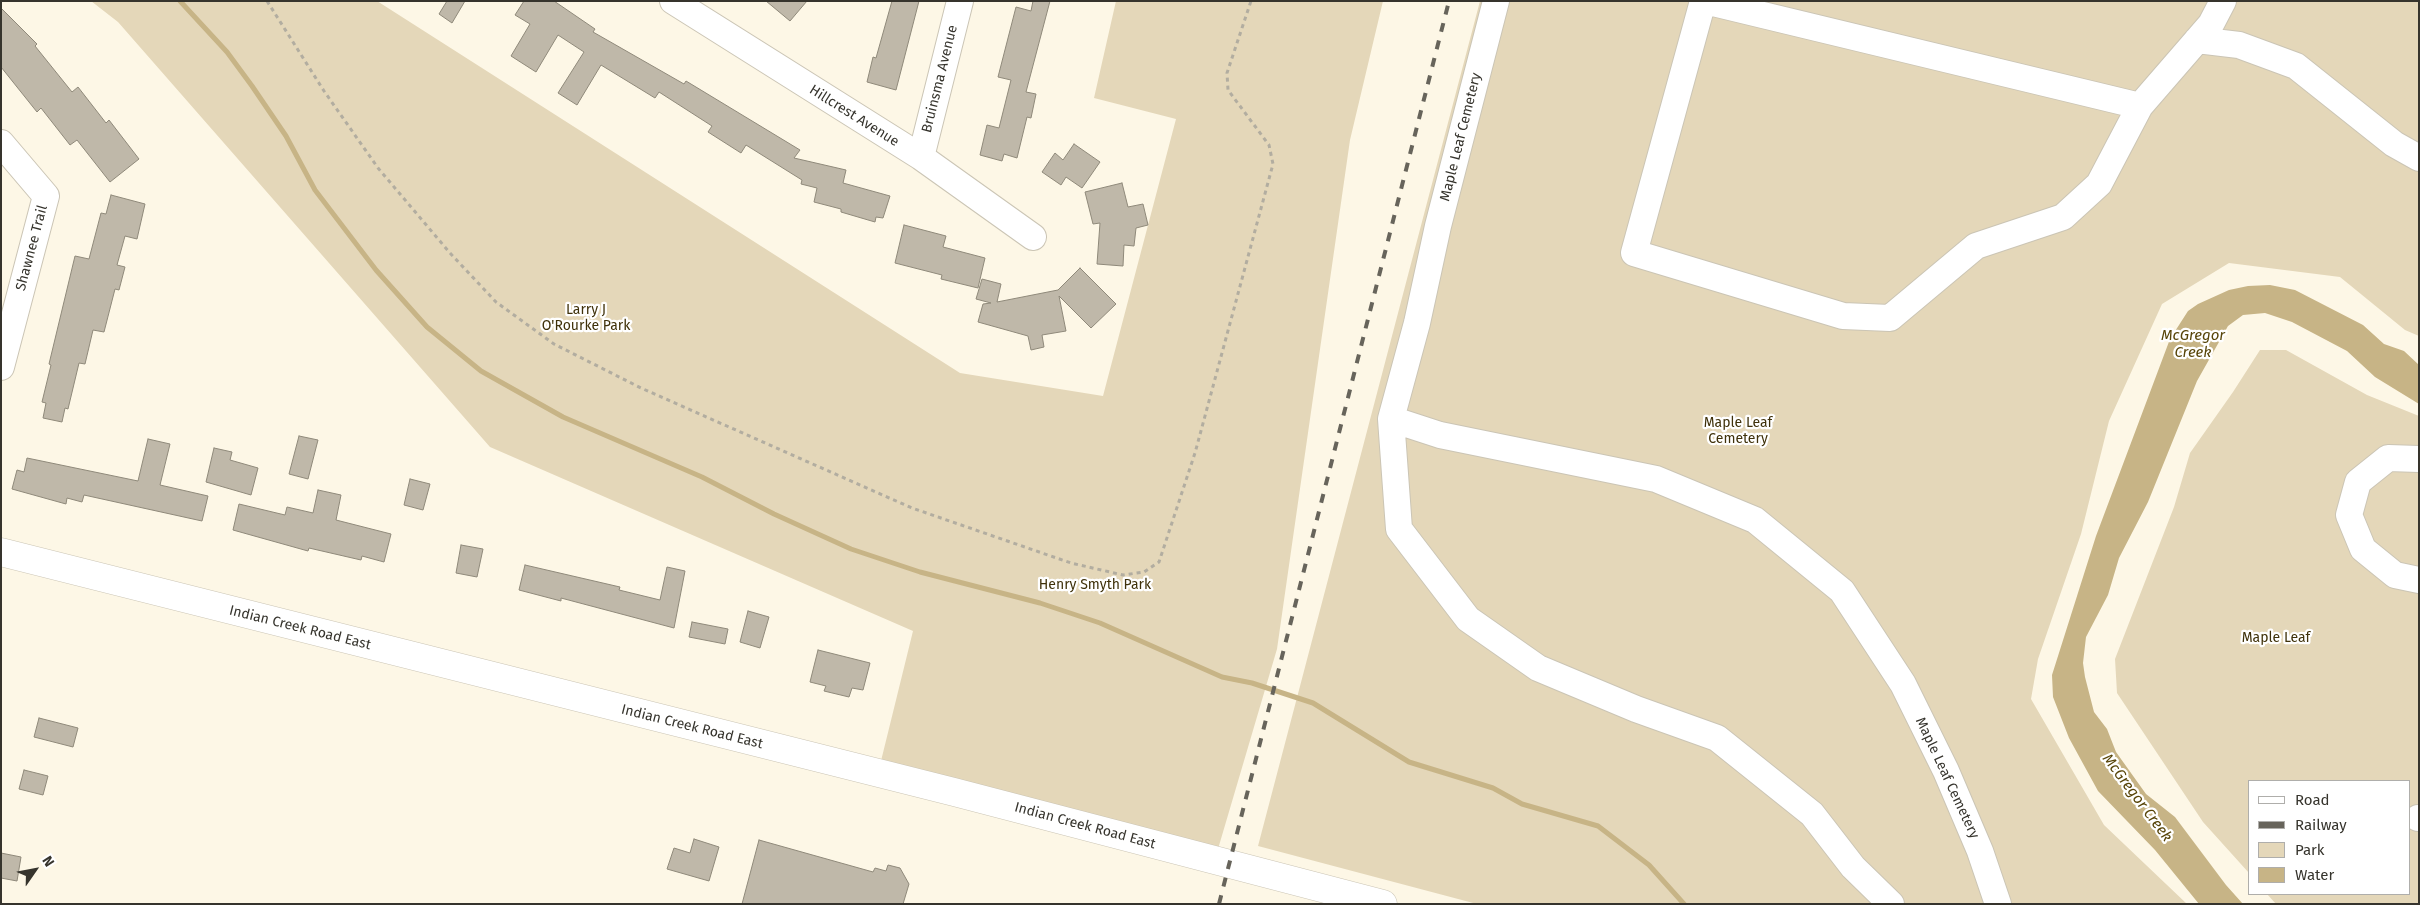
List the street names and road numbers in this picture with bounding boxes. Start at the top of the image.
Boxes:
street label: Bruinsma Avenue [918,23,962,135]
street label: Maple Leaf Cemetery [1437,71,1485,203]
street label: Hillcrest Avenue [806,82,902,150]
street label: Shawnee Trail [12,203,52,293]
street label: Indian Creek Road East [227,602,373,654]
street label: Indian Creek Road East [619,701,765,753]
street label: Maple Leaf Cemetery [1912,715,1982,841]
street label: Indian Creek Road East [1013,799,1157,853]

